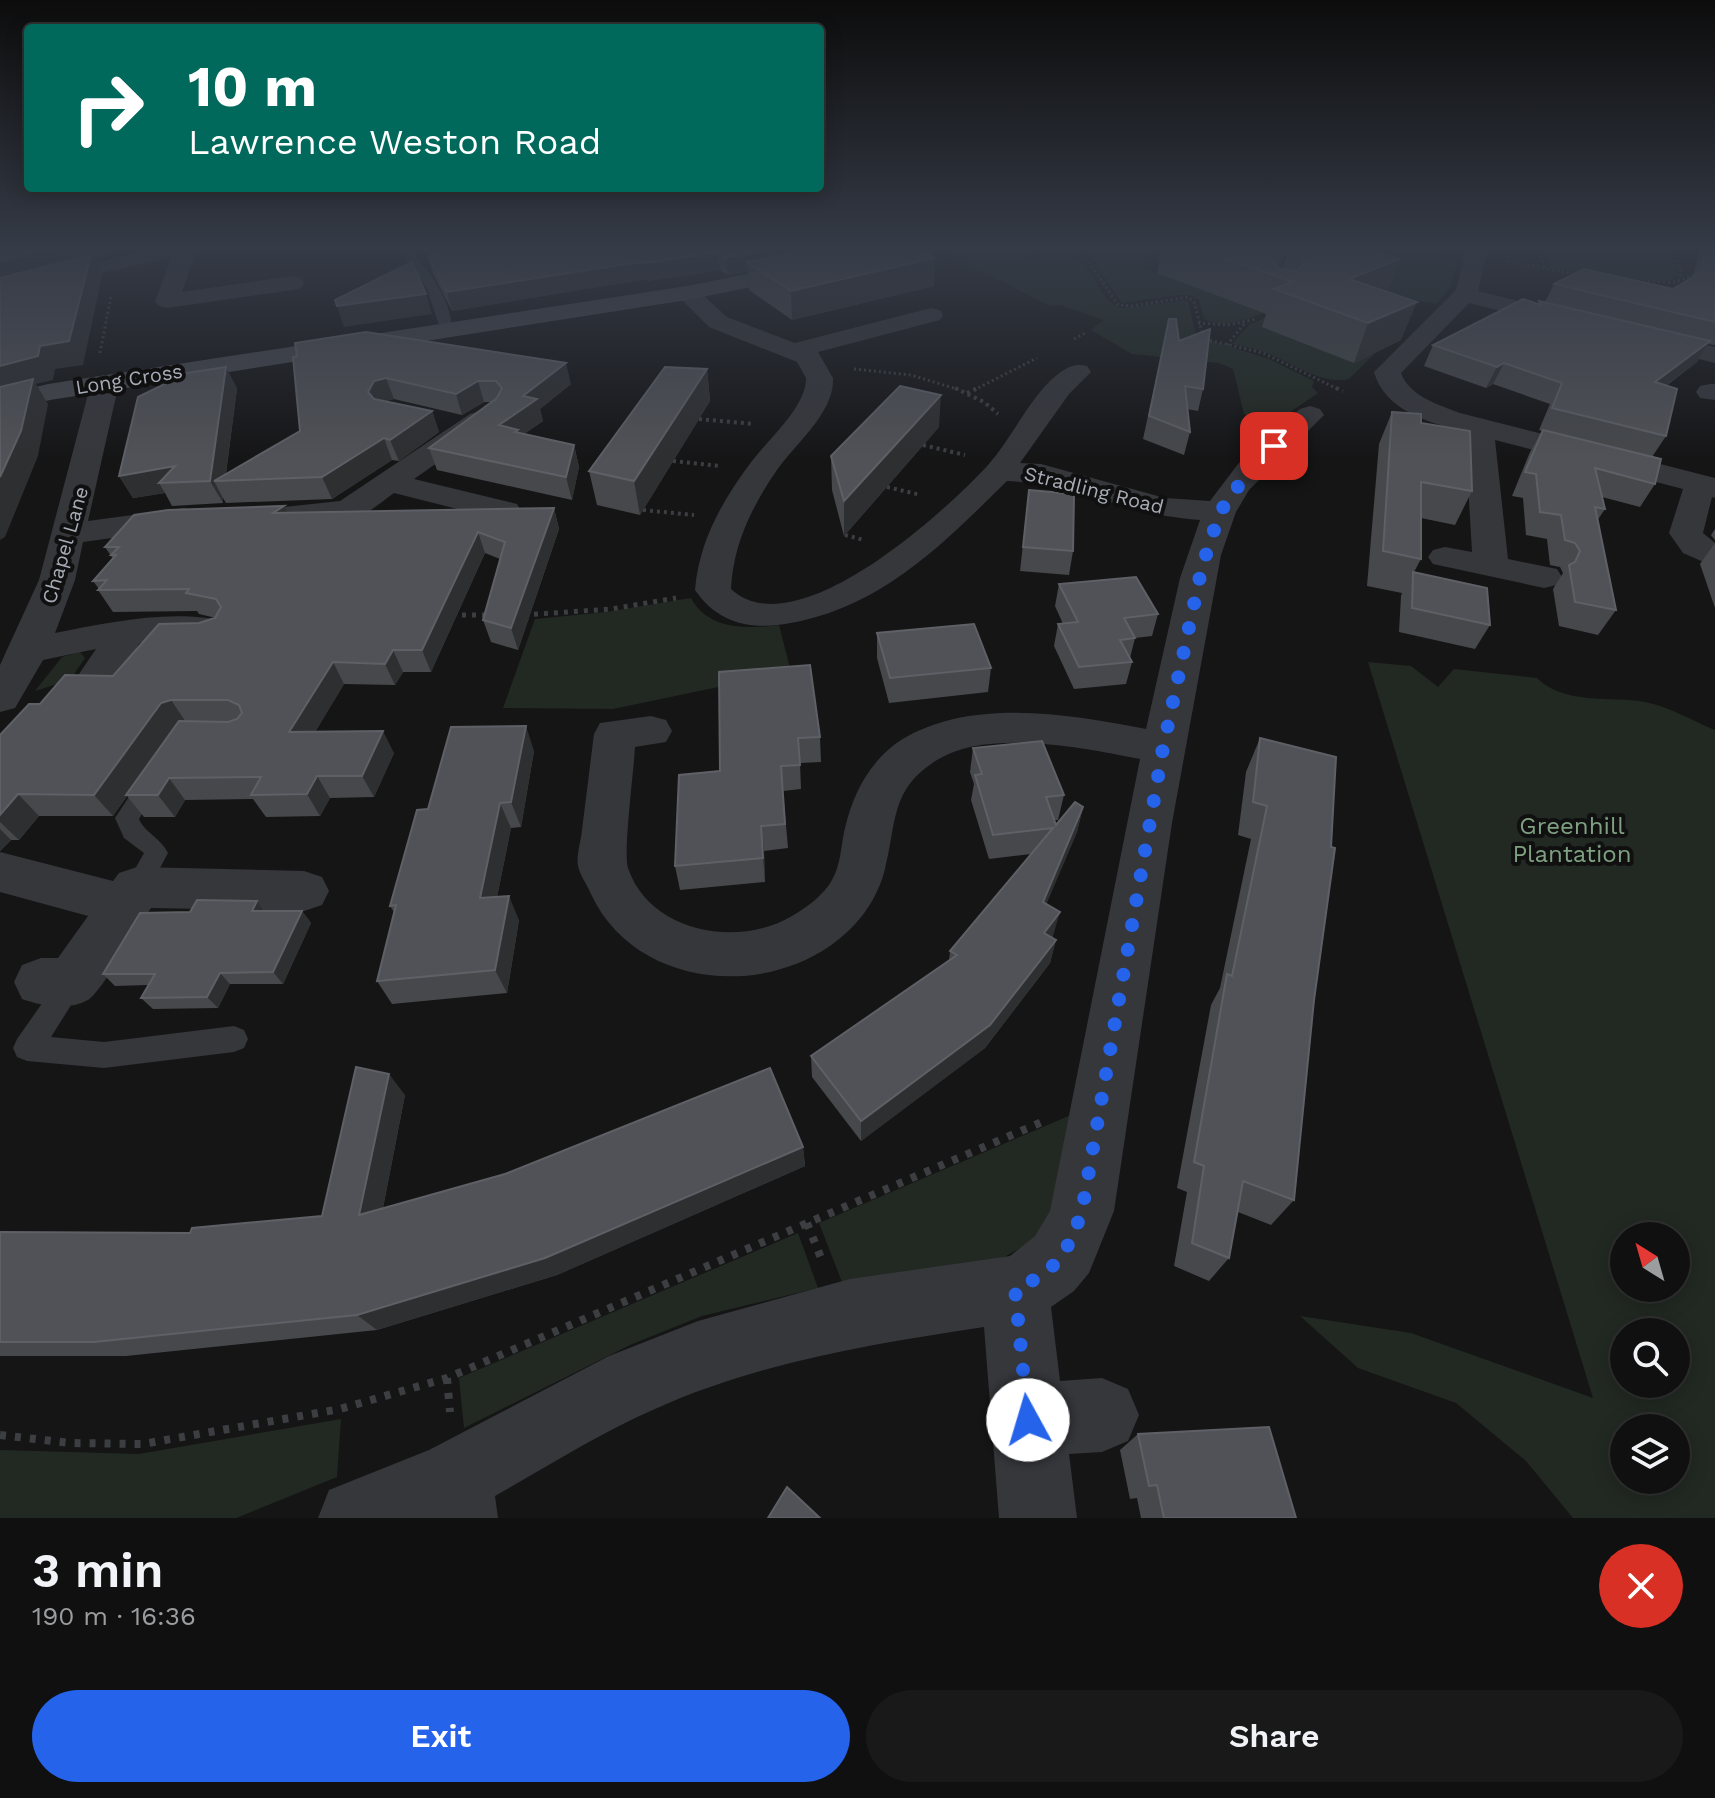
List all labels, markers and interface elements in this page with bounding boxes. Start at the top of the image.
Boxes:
text: 10 m [188,54,317,120]
icon: right [56,56,160,160]
text: Lawrence Weston Road [188,121,601,163]
street label: Long Cross [74,359,184,399]
pin [1240,412,1308,480]
icon: arrive [1252,424,1296,468]
street label: Stradling Road [1022,461,1166,519]
street label: Chapel Lane [37,484,93,606]
park label: Greenhill Plantation [1512,812,1632,868]
north arrow [1610,1222,1690,1302]
map controls [1610,1222,1690,1494]
button: search [1610,1318,1690,1398]
position arrow [986,1378,1070,1462]
button: layers [1610,1414,1690,1494]
text: 3 min [32,1542,164,1599]
button: close [1599,1544,1683,1628]
text: 190 m · 16:36 [32,1601,196,1631]
button: Exit [32,1690,850,1782]
button: Share [866,1690,1683,1782]

